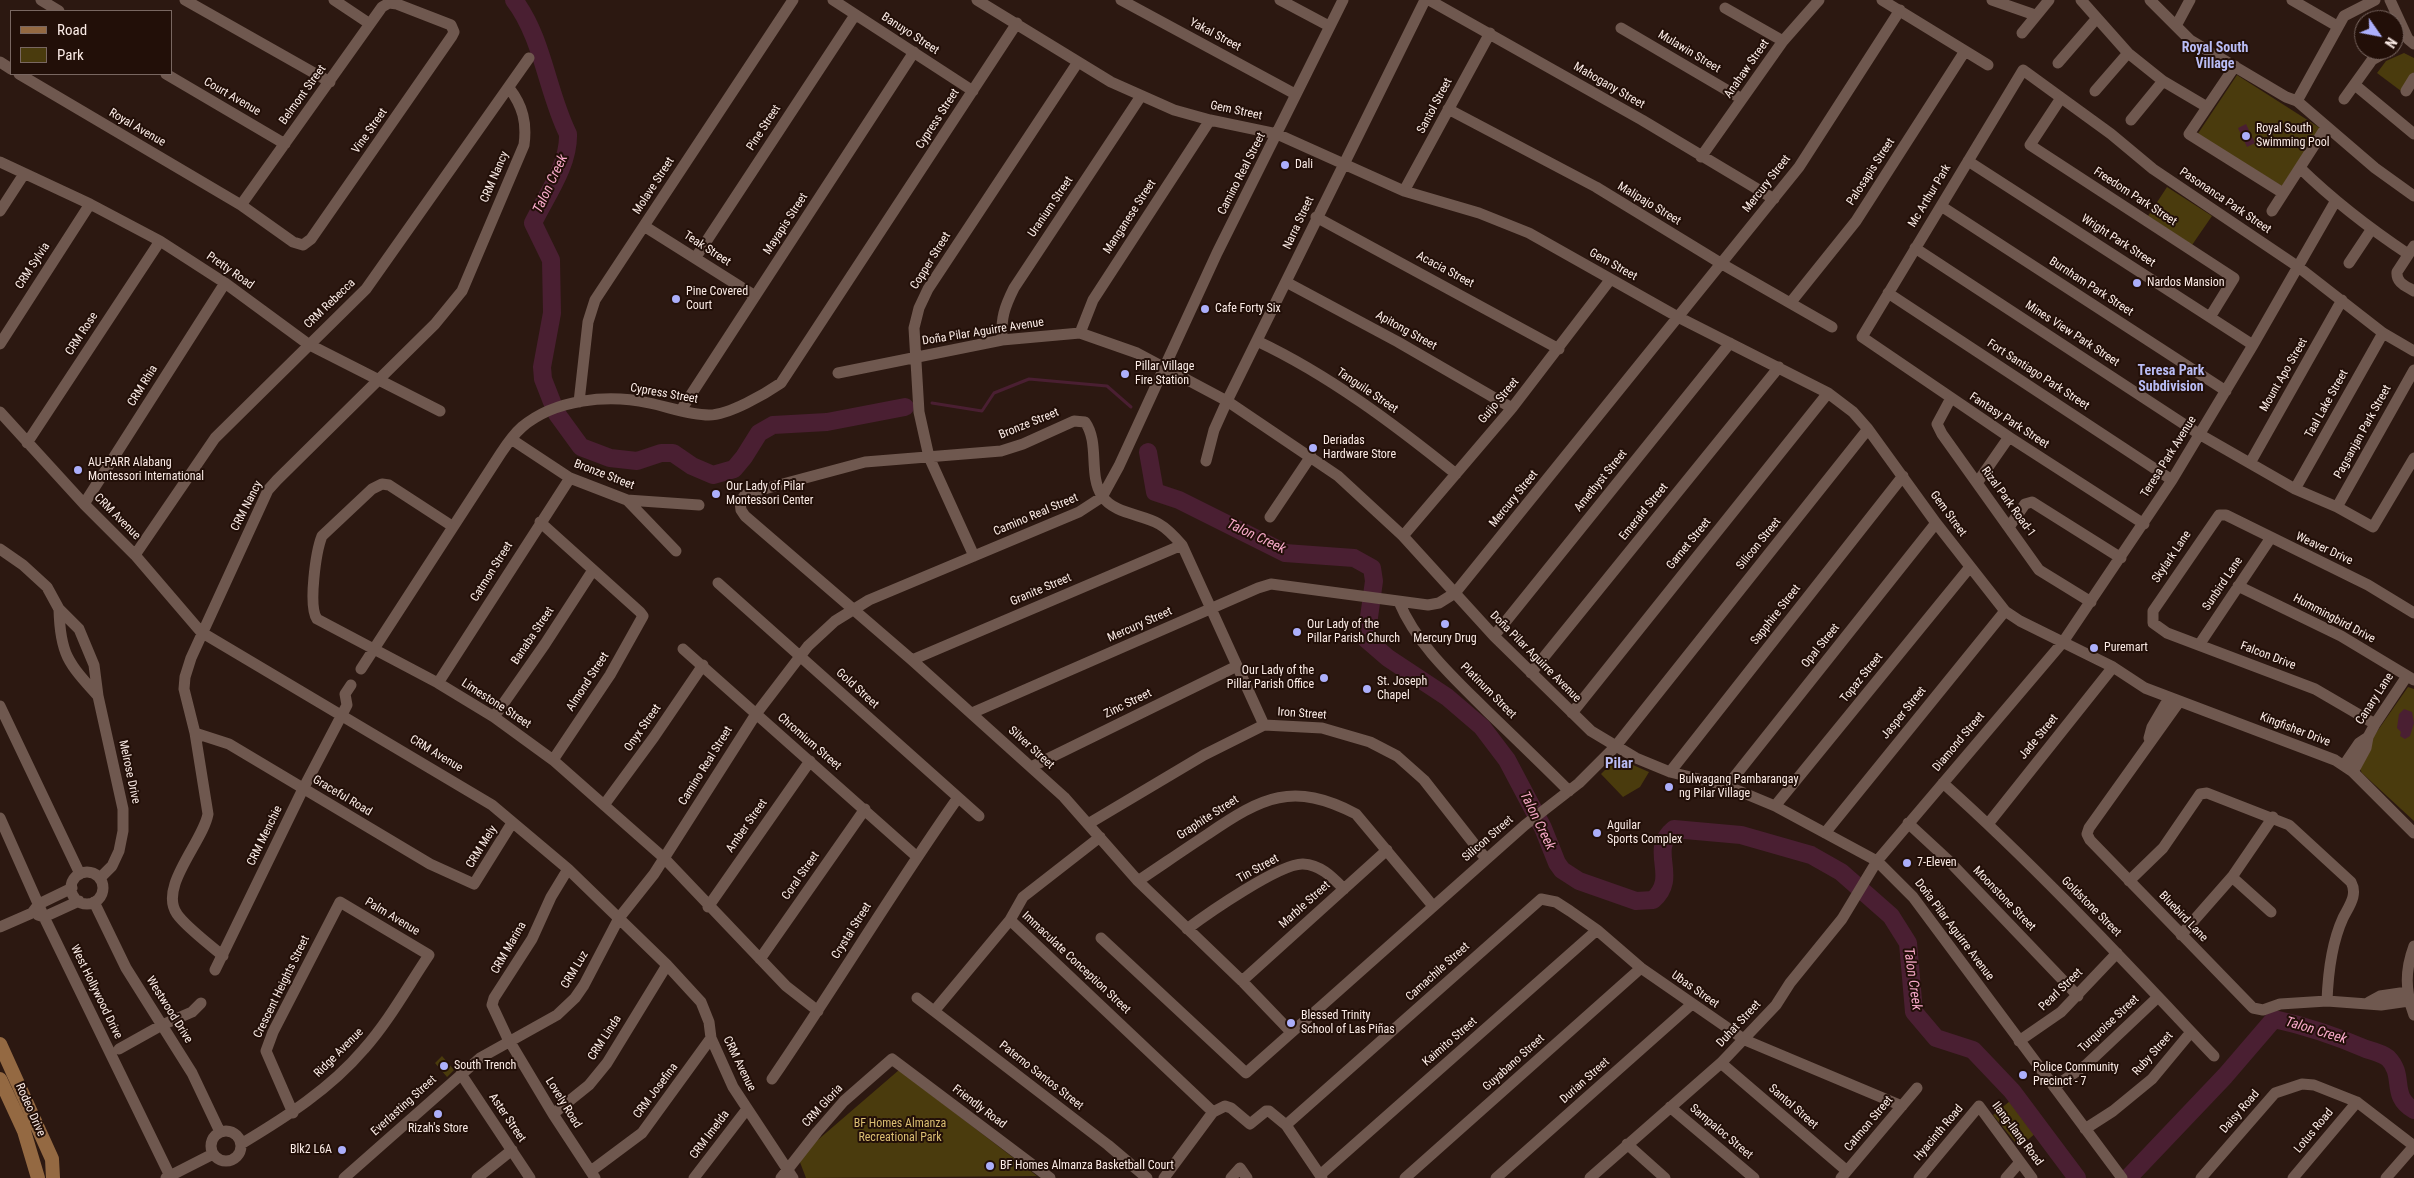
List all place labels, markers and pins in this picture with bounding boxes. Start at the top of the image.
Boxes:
place label: Royal South Swimming Pool [2256,122,2329,150]
marker: Royal South Swimming Pool [2240,130,2252,142]
place label: Dali [1295,158,1313,172]
marker: Dali [1279,159,1291,171]
place label: Nardos Mansion [2147,276,2225,290]
marker: Nardos Mansion [2131,277,2143,289]
place label: Pine Covered Court [686,285,748,313]
marker: Pine Covered Court [670,293,682,305]
place label: Cafe Forty Six [1215,302,1281,316]
marker: Cafe Forty Six [1199,303,1211,315]
place label: Pillar Village Fire Station [1135,360,1194,388]
marker: Pillar Village Fire Station [1119,368,1131,380]
place label: Deriadas Hardware Store [1323,434,1396,462]
marker: Deriadas Hardware Store [1307,442,1319,454]
place label: AU-PARR Alabang Montessori International [88,456,204,484]
marker: AU-PARR Alabang Montessori International [72,464,84,476]
place label: Our Lady of Pilar Montessori Center [726,480,813,508]
marker: Our Lady of Pilar Montessori Center [710,488,722,500]
place label: Our Lady of the Pillar Parish Church [1307,618,1400,646]
marker: Mercury Drug [1439,618,1451,630]
marker: Our Lady of the Pillar Parish Church [1291,626,1303,638]
place label: Mercury Drug [1413,632,1477,646]
place label: Puremart [2104,641,2148,655]
marker: Puremart [2088,642,2100,654]
place label: Our Lady of the Pillar Parish Office [1227,664,1314,692]
marker: Our Lady of the Pillar Parish Office [1318,672,1330,684]
place label: St. Joseph Chapel [1377,675,1427,703]
marker: St. Joseph Chapel [1361,683,1373,695]
place label: Bulwagang Pambarangay ng Pilar Village [1679,773,1798,801]
marker: Bulwagang Pambarangay ng Pilar Village [1663,781,1675,793]
place label: Aguilar Sports Complex [1607,819,1682,847]
marker: Aguilar Sports Complex [1591,827,1603,839]
place label: 7-Eleven [1917,856,1957,870]
marker: 7-Eleven [1901,857,1913,869]
place label: Blessed Trinity School of Las Piñas [1301,1009,1395,1037]
marker: Blessed Trinity School of Las Piñas [1285,1017,1297,1029]
place label: South Trench [454,1059,516,1073]
marker: South Trench [438,1060,450,1072]
place label: Police Community Precinct - 7 [2033,1061,2119,1089]
marker: Police Community Precinct - 7 [2017,1069,2029,1081]
marker: Rizah's Store [432,1108,444,1120]
place label: Rizah's Store [408,1122,468,1136]
place label: Blk2 L6A [290,1143,332,1157]
marker: Blk2 L6A [336,1144,348,1156]
place label: BF Homes Almanza Basketball Court [1000,1159,1174,1173]
marker: BF Homes Almanza Basketball Court [984,1160,996,1172]

